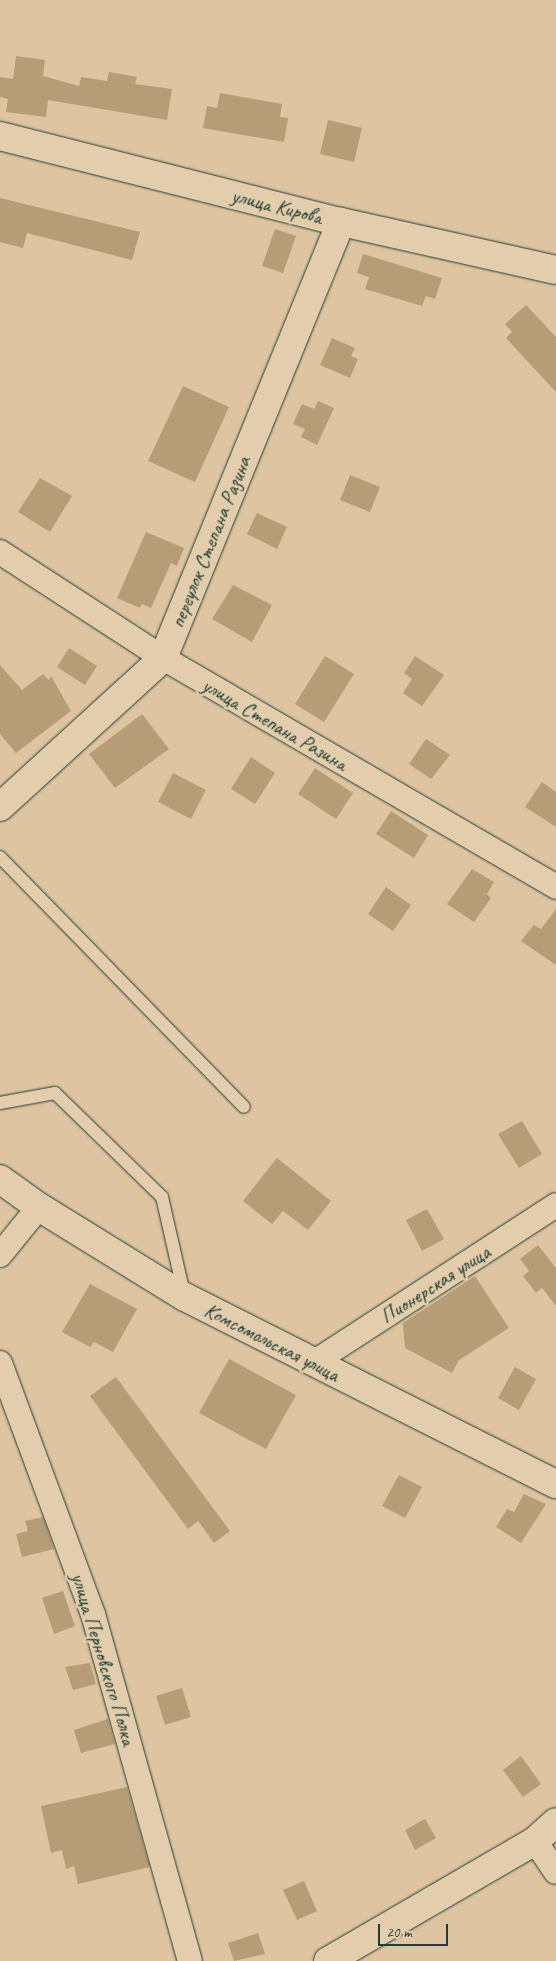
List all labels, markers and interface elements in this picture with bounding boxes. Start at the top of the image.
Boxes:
street label: улица Кирова [229,183,325,229]
street label: переулок Степана Разина [164,454,256,630]
street label: улица Степана Разина [198,672,352,776]
street label: Пионерская улица [374,1239,496,1329]
street label: Комсомольская улица [199,1297,345,1387]
street label: улица Перновского Полка [66,1570,142,1748]
scale bar [381,1914,451,1946]
text: 20 m [386,1923,412,1942]

